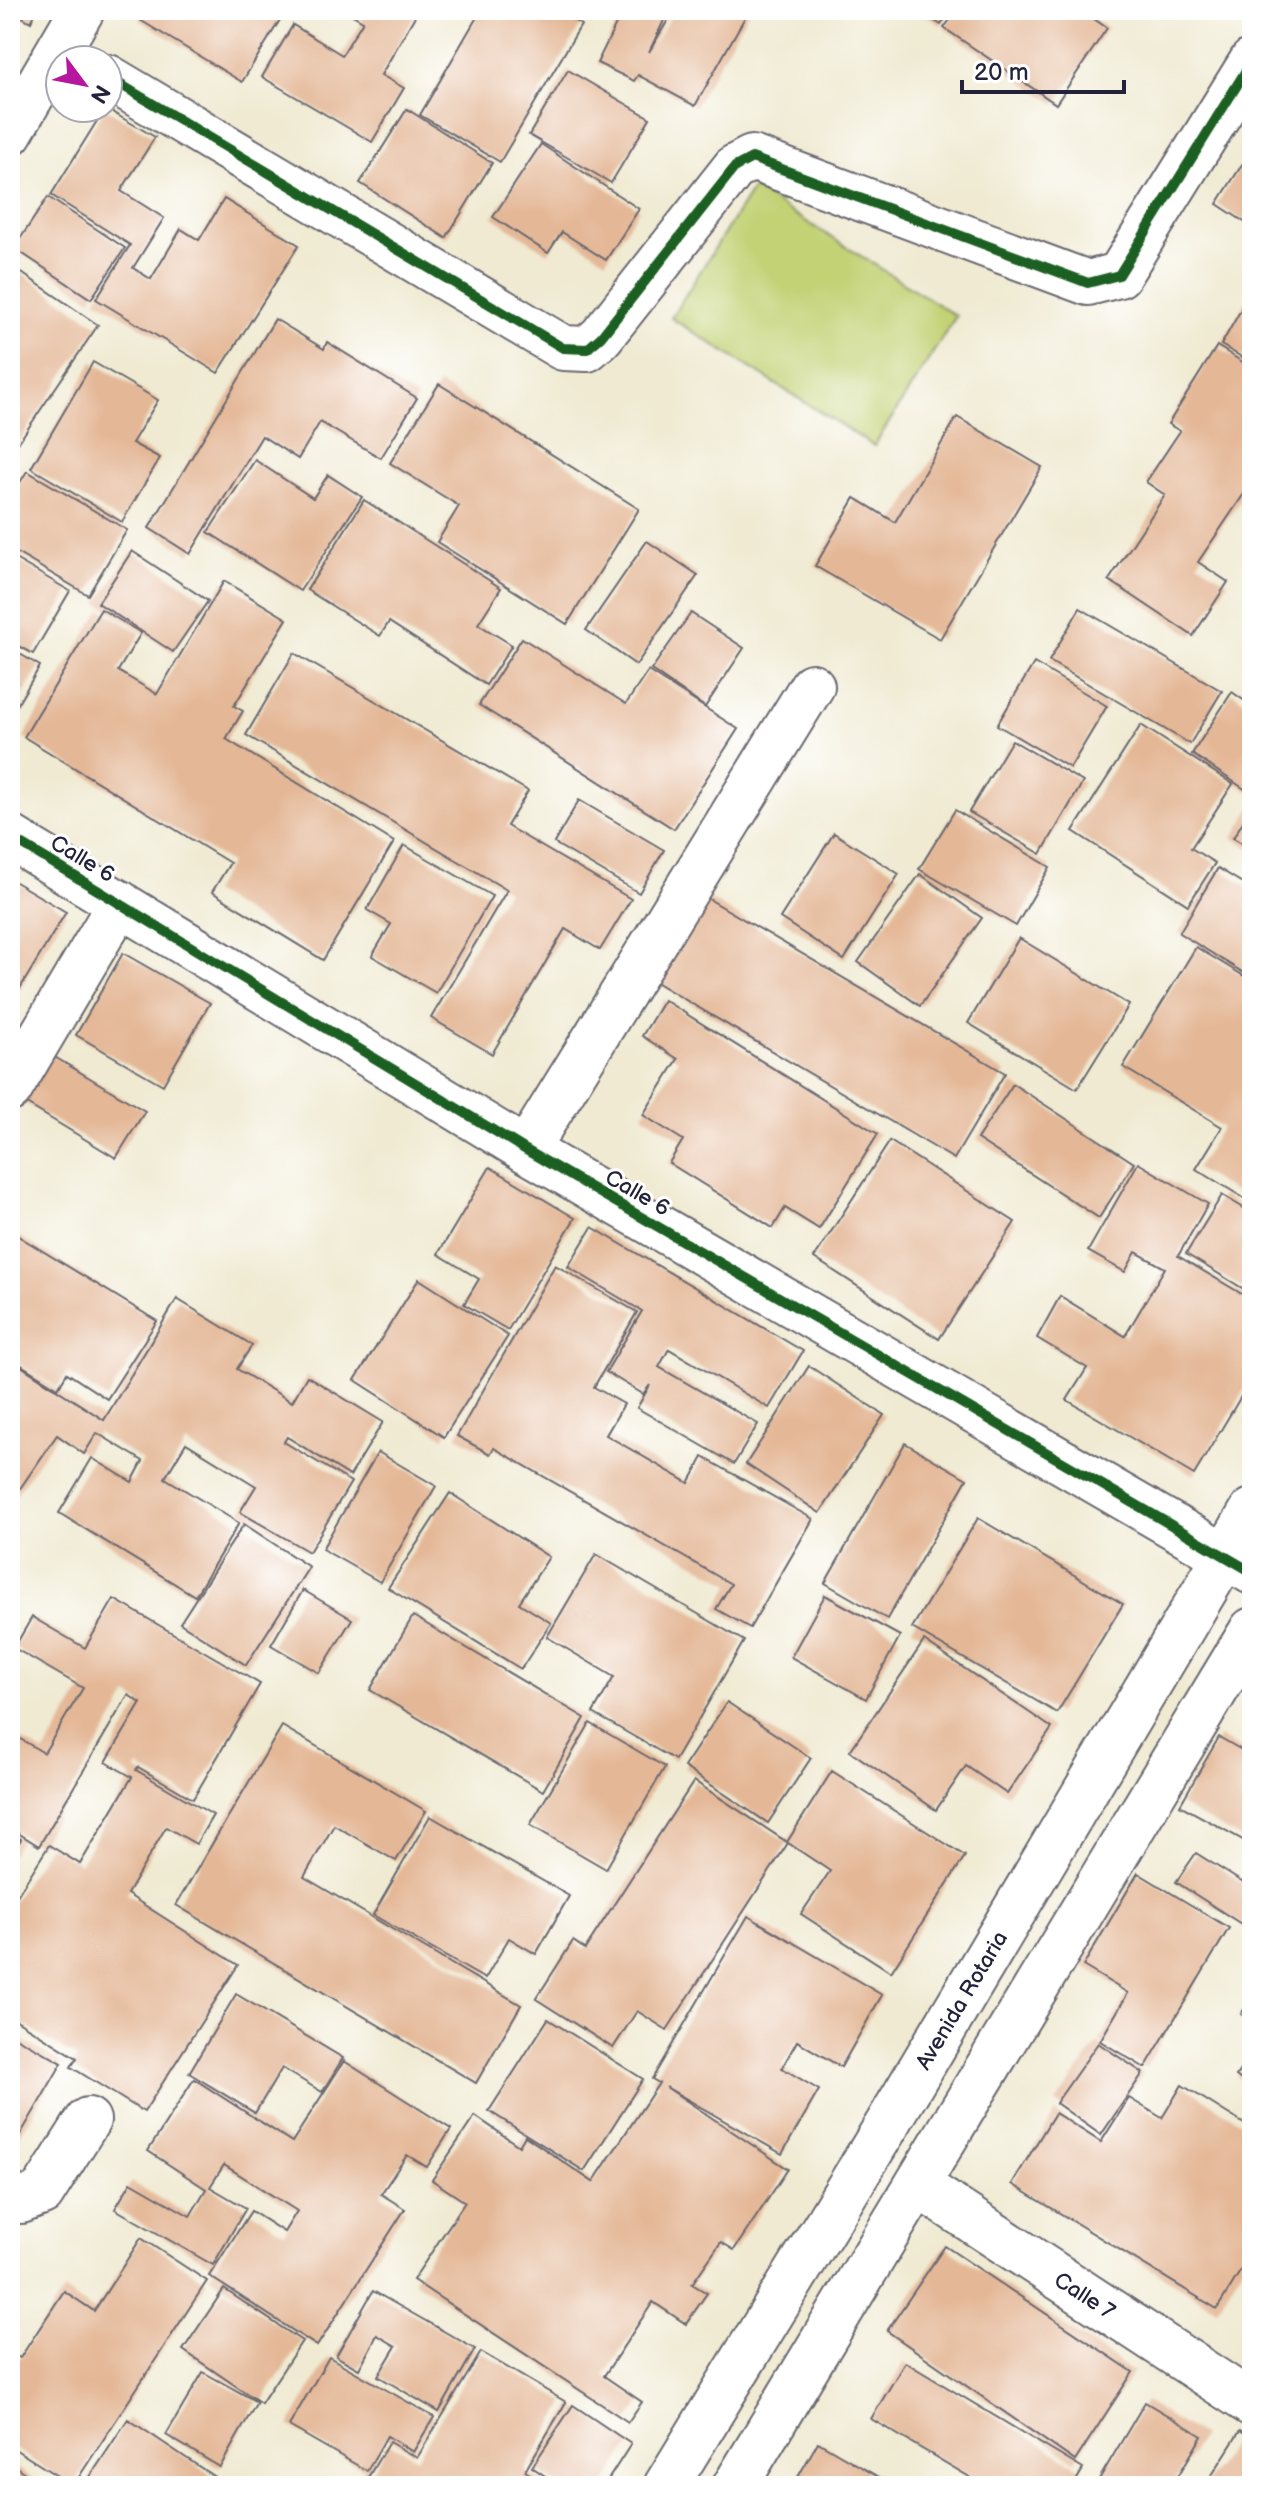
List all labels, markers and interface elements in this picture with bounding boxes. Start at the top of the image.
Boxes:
north arrow [44,44,124,124]
scale bar [962,44,1124,94]
text: 20 m [974,58,1029,87]
text: N [84,80,116,108]
street label: Calle 6 [45,830,119,889]
street label: Calle 6 [600,1164,674,1223]
street label: Avenida Rotaria [910,1927,1014,2075]
street label: Calle 7 [1049,2267,1120,2326]

